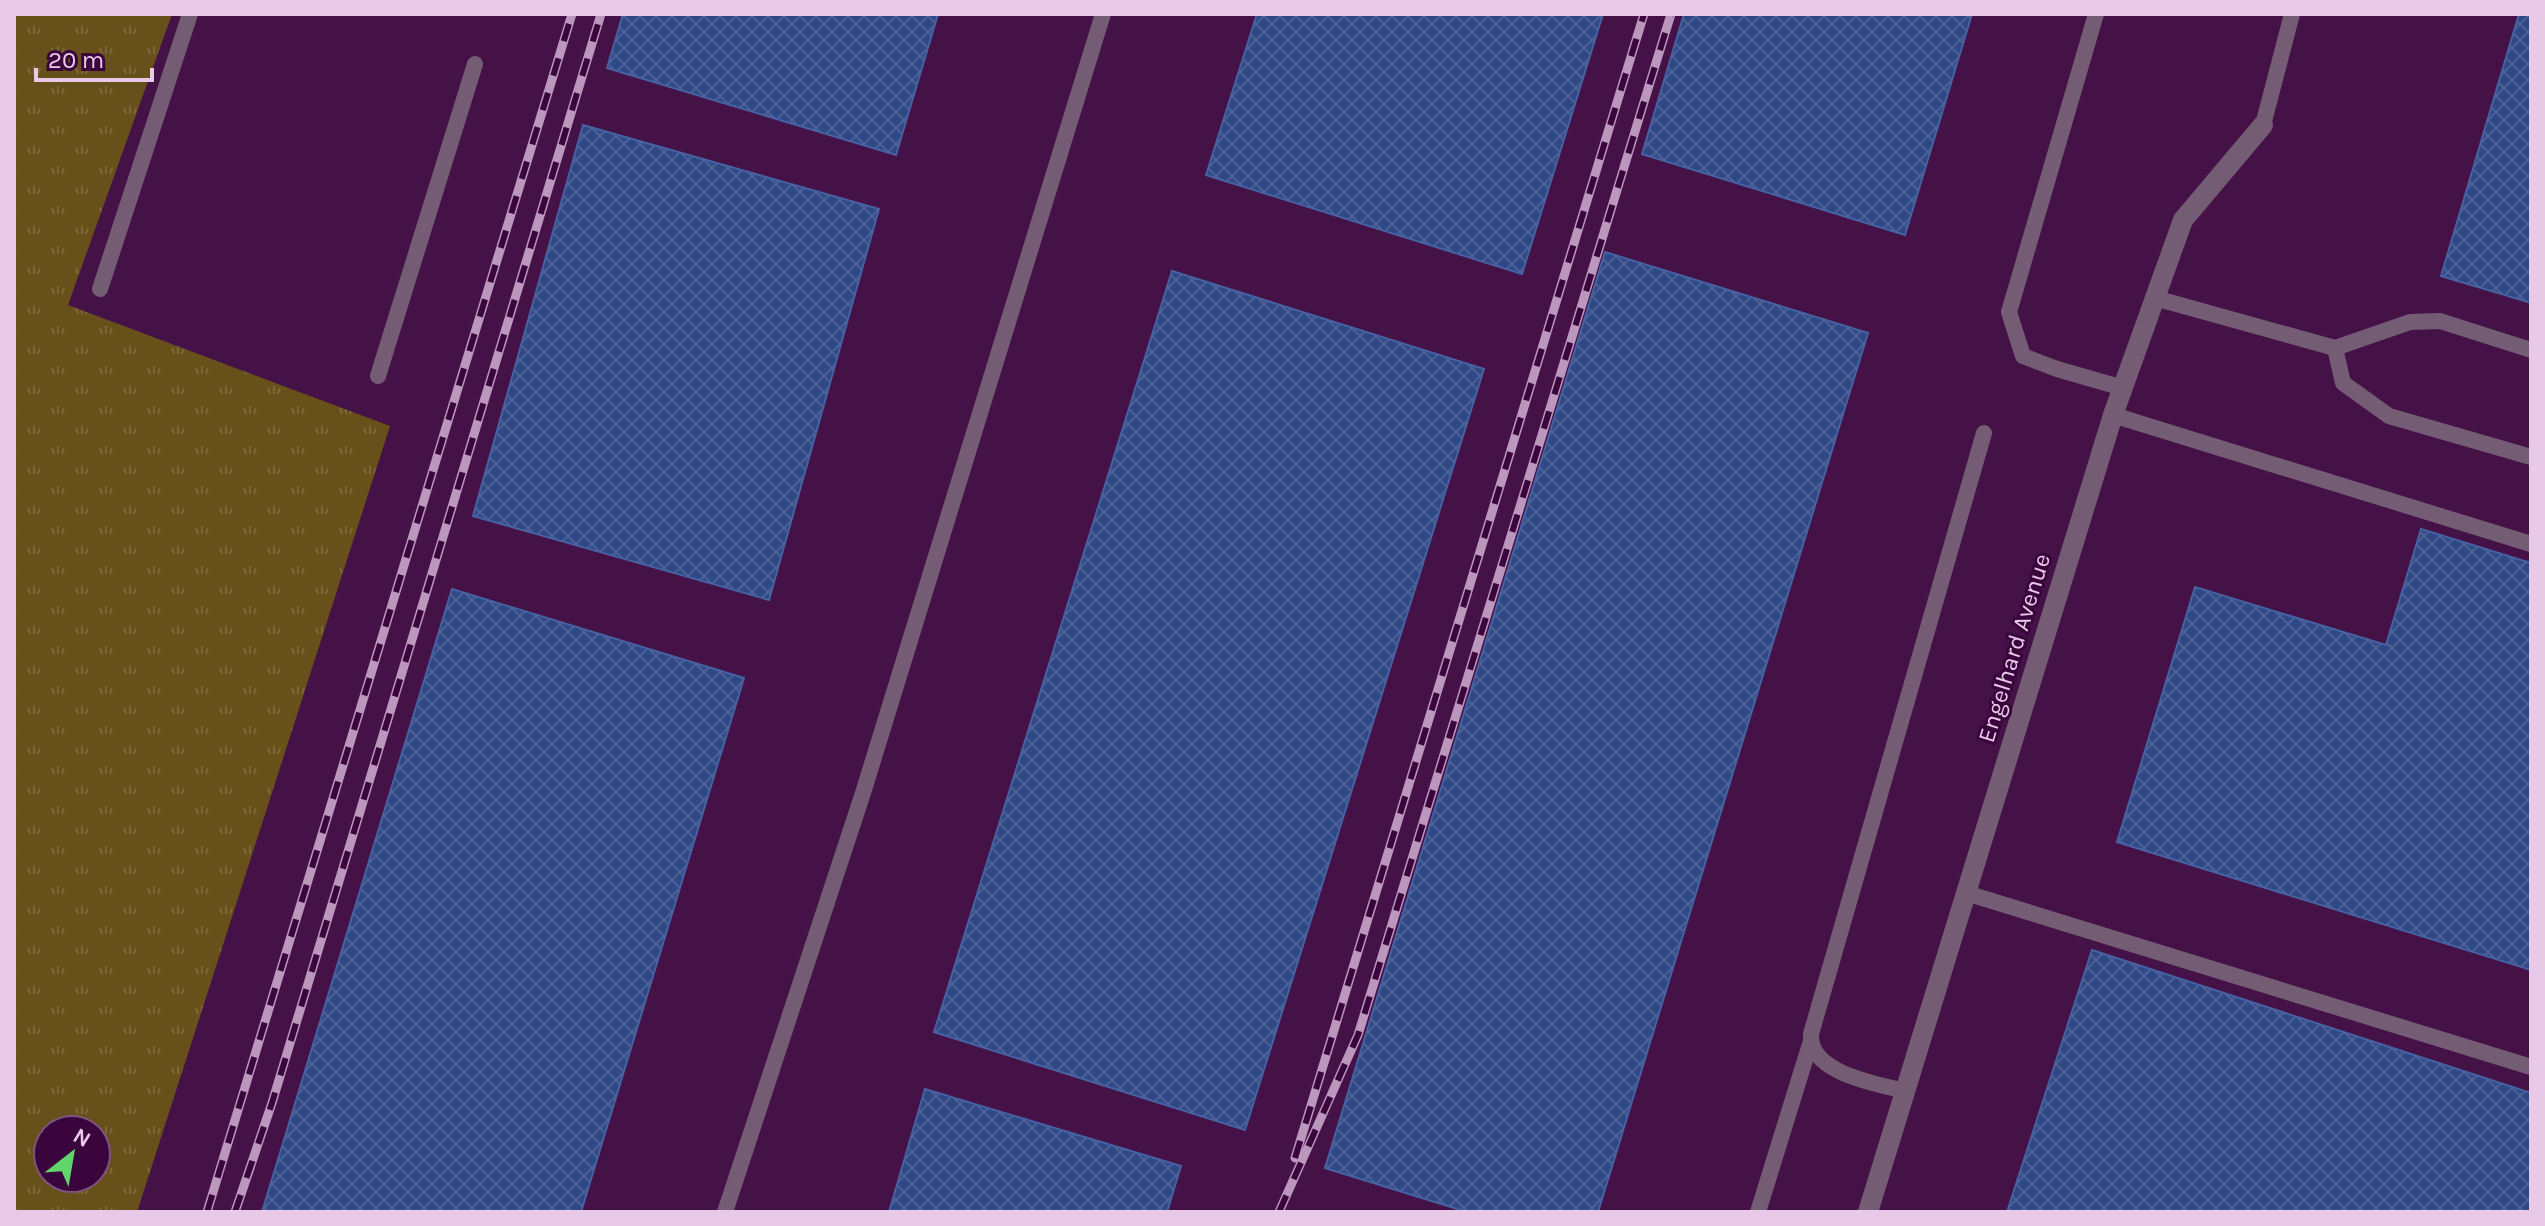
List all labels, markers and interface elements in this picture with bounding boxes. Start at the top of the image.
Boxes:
scale bar [36,32,152,82]
text: 20 m [48,46,104,74]
street label: Engelhard Avenue [1972,550,2056,746]
north arrow [32,1114,112,1194]
text: N [68,1123,95,1153]

